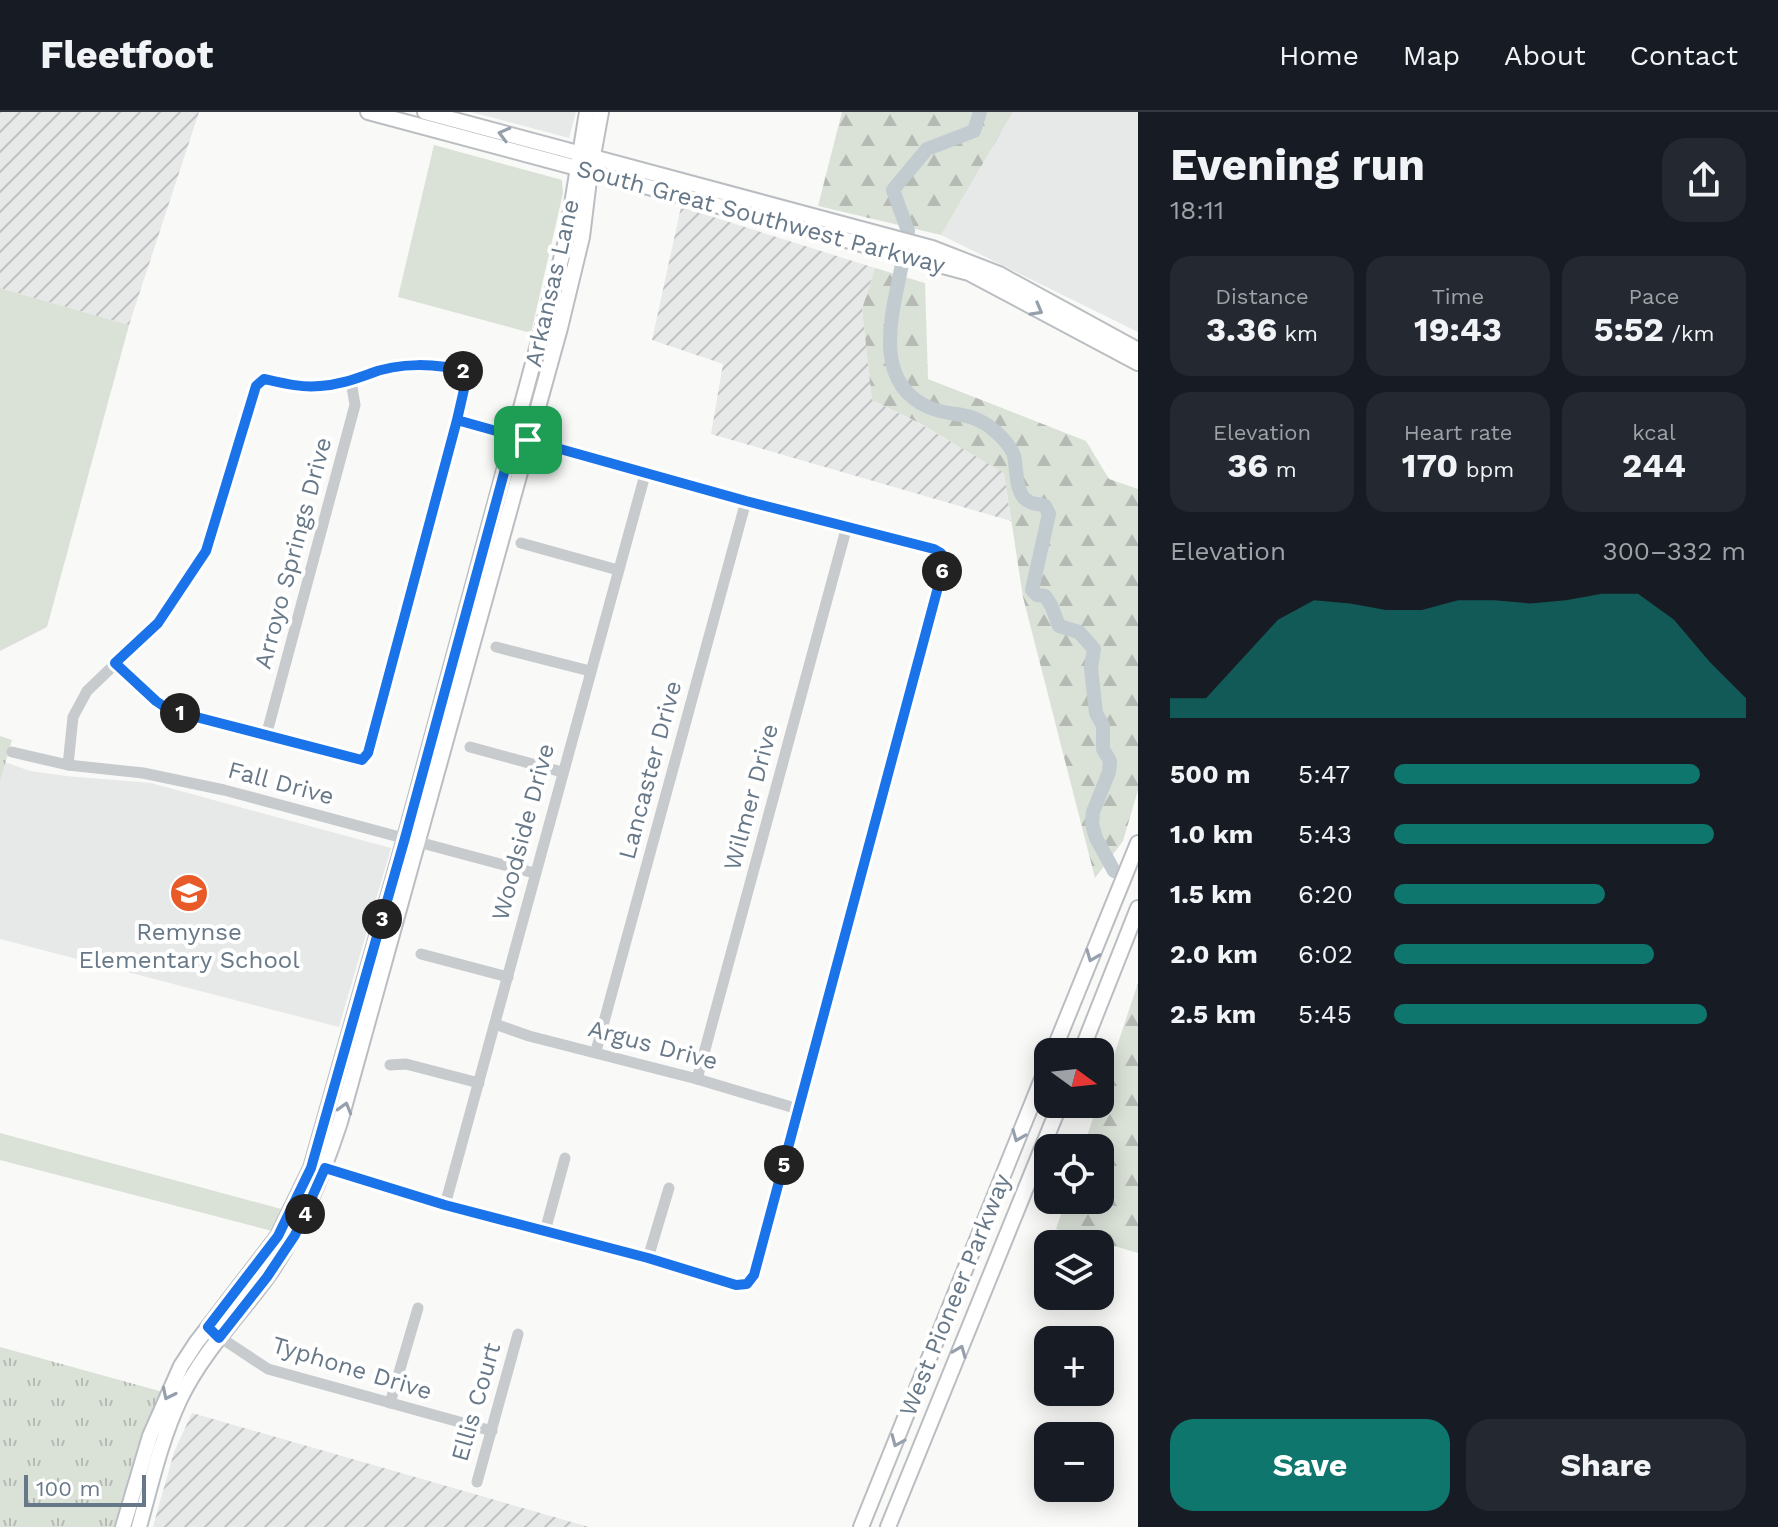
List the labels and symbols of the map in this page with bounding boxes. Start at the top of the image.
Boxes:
one-way arrow [498,127,512,143]
street label: South Great Southwest Parkway [574,154,949,280]
street label: Arkansas Lane [519,196,585,370]
one-way arrow [1028,300,1043,316]
pin: 2 [443,351,483,391]
pin [494,406,562,474]
street label: Arroyo Springs Drive [249,434,337,672]
pin: 6 [922,551,962,591]
street label: Lancaster Drive [613,678,687,862]
pin: 1 [160,693,200,733]
street label: Wilmer Drive [718,721,784,873]
street label: Woodside Drive [486,741,560,923]
street label: Fall Drive [225,755,337,811]
school or university icon: Remynse Elementary School [168,872,210,914]
pin: 3 [362,899,402,939]
place label: Remynse Elementary School [78,918,300,974]
one-way arrow [1086,948,1102,962]
street label: Argus Drive [585,1014,721,1076]
north arrow [1034,1038,1114,1118]
one-way arrow [335,1101,352,1115]
one-way arrow [1012,1128,1028,1142]
pin: 5 [764,1145,804,1185]
street label: West Pioneer Parkway [893,1169,1017,1420]
pin: 4 [285,1194,325,1234]
street label: Typhone Drive [269,1330,435,1406]
street label: Ellis Court [446,1339,506,1465]
one-way arrow [950,1345,966,1359]
one-way arrow [162,1385,178,1400]
one-way arrow [890,1433,907,1447]
scale bar [24,1471,146,1507]

